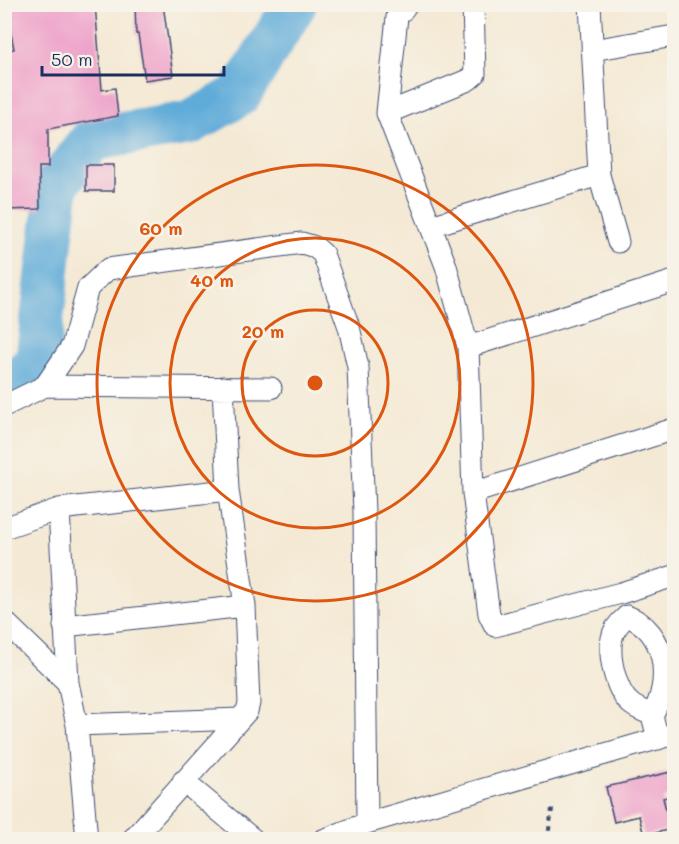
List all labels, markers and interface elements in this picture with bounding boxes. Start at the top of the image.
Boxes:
scale bar [42,39,224,77]
text: 50 m [51,47,93,71]
text: 60 m [139,216,183,240]
text: 40 m [190,268,234,292]
text: 20 m [242,319,284,343]
centre of rings [305,373,325,393]

